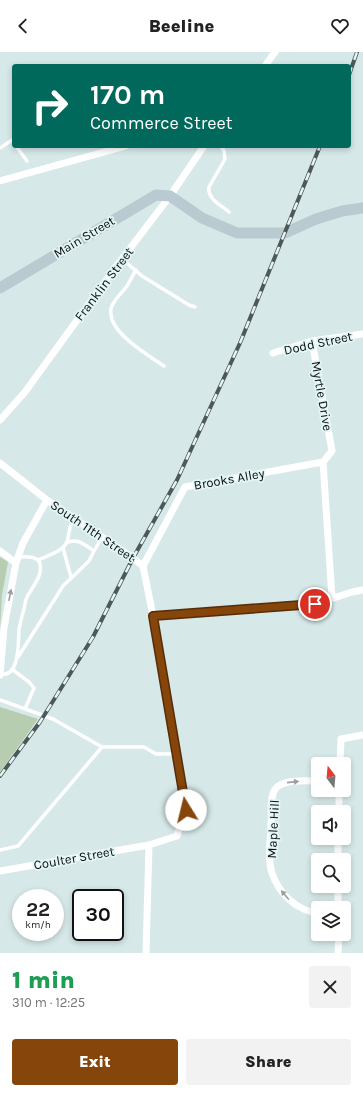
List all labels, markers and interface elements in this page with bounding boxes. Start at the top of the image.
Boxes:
icon: back [12,15,34,37]
text: Beeline [149,15,214,37]
icon: heart [329,15,351,37]
text: 170 m [90,78,165,111]
icon: right [24,80,76,132]
text: Commerce Street [90,112,233,134]
street label: Main Street [51,213,117,261]
street label: Franklin Street [72,244,137,324]
street label: Dodd Street [282,328,354,358]
street label: Myrtle Drive [308,360,336,432]
street label: Brooks Alley [192,465,266,493]
street label: South 11th Street [48,497,138,565]
pin [298,587,332,621]
one-way arrow [8,589,14,601]
icon: arrive [304,593,326,615]
north arrow [311,757,351,797]
map controls [311,757,351,941]
one-way arrow [287,778,299,785]
position arrow [165,789,207,831]
street label: Maple Hill [264,799,282,859]
button: sound [311,805,351,845]
street label: Coulter Street [33,844,116,872]
button: search [311,853,351,893]
speed limit sign: 30 [72,889,124,941]
one-way arrow [281,890,289,900]
text: 22 [26,898,50,921]
button: layers [311,901,351,941]
text: km/h [25,919,51,931]
text: 1 min [12,966,75,994]
button: close [309,966,351,1008]
text: 310 m · 12:25 [12,995,85,1010]
button: Exit [12,1039,178,1085]
button: Share [186,1039,351,1085]

